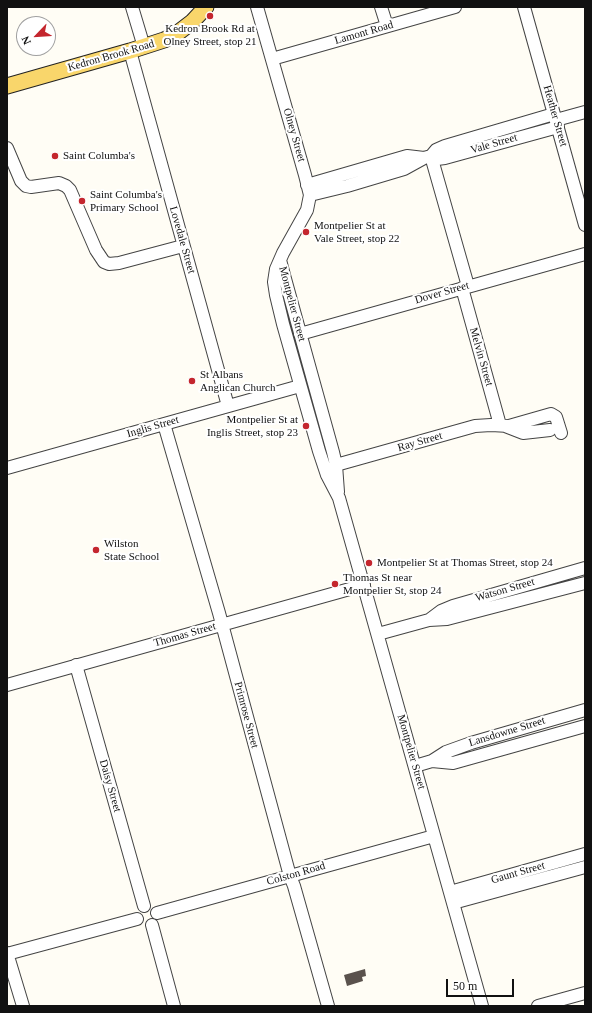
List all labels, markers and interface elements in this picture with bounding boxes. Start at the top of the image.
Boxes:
marker: Kedron Brook Rd at Olney Street, stop 21 [205,11,215,21]
north arrow [16,16,56,56]
street label: Lamont Road [333,18,395,48]
place label: Kedron Brook Rd at Olney Street, stop 21 [164,22,256,48]
text: N [19,35,33,47]
street label: Kedron Brook Road [66,37,156,75]
street label: Heather Street [540,84,570,148]
street label: Olney Street [280,107,308,163]
street label: Vale Street [469,131,519,157]
place label: Saint Columba's [63,149,135,163]
marker: Saint Columba's [50,151,60,161]
place label: Saint Columba's Primary School [90,188,162,214]
marker: Saint Columba's Primary School [77,196,87,206]
street label: Lovedale Street [166,205,198,275]
place label: Montpelier St at Vale Street, stop 22 [314,219,400,245]
marker: Montpelier St at Vale Street, stop 22 [301,227,311,237]
street label: Montpelier Street [276,265,308,343]
street label: Dover Street [413,279,471,307]
street label: Melvin Street [466,326,496,388]
place label: St Albans Anglican Church [200,368,275,394]
marker: St Albans Anglican Church [187,376,197,386]
street label: Inglis Street [125,413,181,441]
place label: Montpelier St at Inglis Street, stop 23 [207,413,298,439]
marker: Montpelier St at Inglis Street, stop 23 [301,421,311,431]
street label: Ray Street [396,429,444,455]
place label: Wilston State School [104,537,159,563]
marker: Wilston State School [91,545,101,555]
place label: Montpelier St at Thomas Street, stop 24 [377,556,553,570]
marker: Montpelier St at Thomas Street, stop 24 [364,558,374,568]
place label: Thomas St near Montpelier St, stop 24 [343,571,441,597]
street label: Watson Street [474,575,536,605]
marker: Thomas St near Montpelier St, stop 24 [330,579,340,589]
street label: Thomas Street [152,620,218,650]
street label: Primrose Street [231,680,261,750]
street label: Montpelier Street [394,713,428,791]
street label: Lansdowne Street [467,714,547,750]
street label: Daisy Street [96,758,124,814]
street label: Colston Road [265,859,327,889]
street label: Gaunt Street [490,859,546,887]
scale bar [448,971,516,997]
text: 50 m [453,979,477,993]

